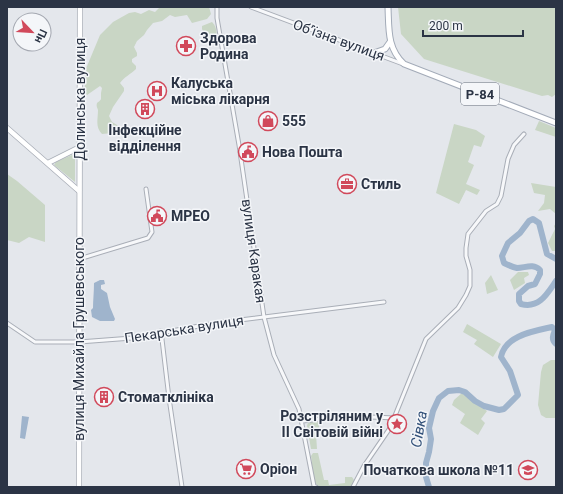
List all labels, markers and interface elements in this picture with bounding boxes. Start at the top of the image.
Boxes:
north arrow [12,12,52,52]
scale bar [423,12,523,38]
street label: Обʼїзна вулиця [291,16,387,64]
text: 200 m [429,19,463,33]
text: Пн [32,27,49,45]
place label: Здорова Родина [200,30,257,62]
pharmacy icon: Здорова Родина [175,35,197,57]
street label: Долинська вулиця [72,38,88,160]
place label: Калуська міська лікарня [171,75,270,107]
hospital icon: Калуська міська лікарня [146,80,168,102]
road number: Р-84 [461,83,499,105]
building icon: Інфекційне відділення [134,98,156,120]
shop icon: 555 [257,110,279,132]
place label: 555 [282,113,306,129]
place label: Інфекційне відділення [108,122,182,154]
public building icon: Нова Пошта [237,141,259,163]
place label: Нова Пошта [262,144,343,160]
office icon: Стиль [336,173,358,195]
place label: Стиль [361,176,401,192]
street label: вулиця Каракая [239,198,269,304]
public building icon: МРЕО [146,205,168,227]
place label: МРЕО [171,208,210,224]
street label: вулиця Михайла Грушевського [71,237,87,441]
street label: Пекарська вулиця [123,312,245,346]
building icon: Стоматклініка [93,386,115,408]
place label: Стоматклініка [118,389,214,405]
place label: Розстріляним у II Світовій війні [280,408,384,440]
water label: Сівка [407,409,431,449]
place icon: Розстріляним у II Світовій війні [386,413,408,435]
supermarket icon: Оріон [235,458,257,480]
school or university icon: Початкова школа №11 [517,459,539,481]
place label: Оріон [260,461,297,477]
place label: Початкова школа №11 [363,462,514,478]

